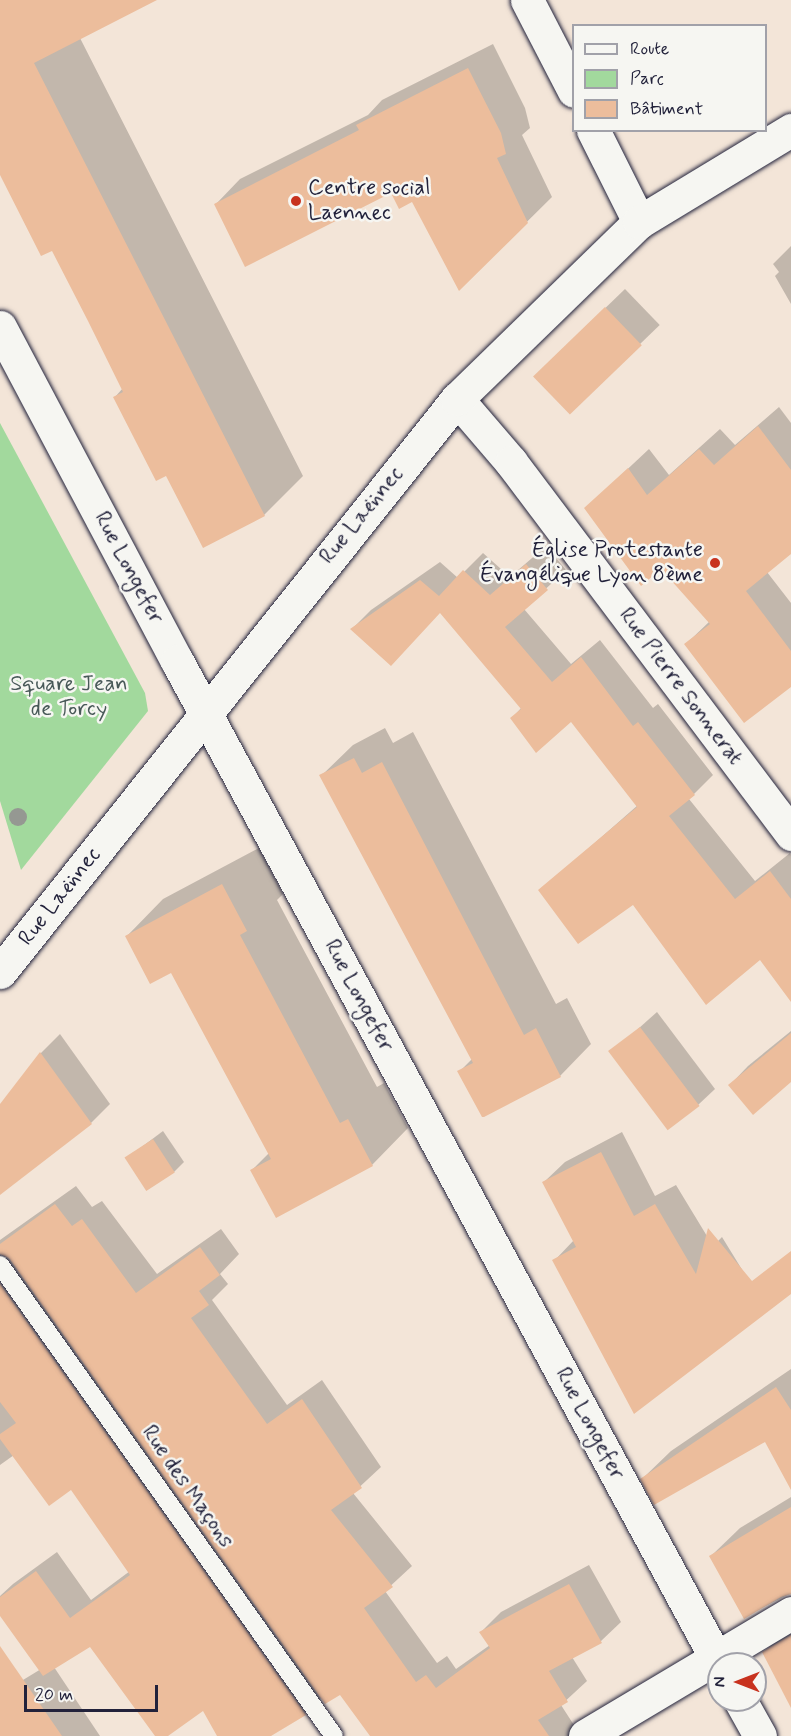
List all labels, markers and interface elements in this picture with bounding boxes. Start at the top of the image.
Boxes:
legend [572,24,767,132]
text: Route [630,37,669,61]
text: Parc [630,67,664,91]
text: Bâtiment [630,97,703,121]
place label: Centre social Laennec [308,175,434,226]
marker: Centre social Laennec [289,194,303,208]
street label: Rue Laënnec [315,463,409,569]
street label: Rue Longefer [87,507,169,629]
place label: Église Protestante Évangélique Lyon 8ème [479,537,703,588]
marker: Église Protestante Évangélique Lyon 8ème [708,556,722,570]
street label: Rue Pierre Sonnerat [612,603,748,771]
park label: Square Jean de Torcy [10,671,128,722]
street label: Rue Laënnec [14,843,106,951]
street label: Rue Longefer [317,935,399,1057]
street label: Rue Longefer [548,1363,630,1485]
street label: Rue des Maçons [135,1420,239,1554]
north arrow [707,1652,767,1712]
scale bar [27,1673,160,1711]
text: N [710,1677,731,1687]
text: 20 m [35,1683,73,1707]

